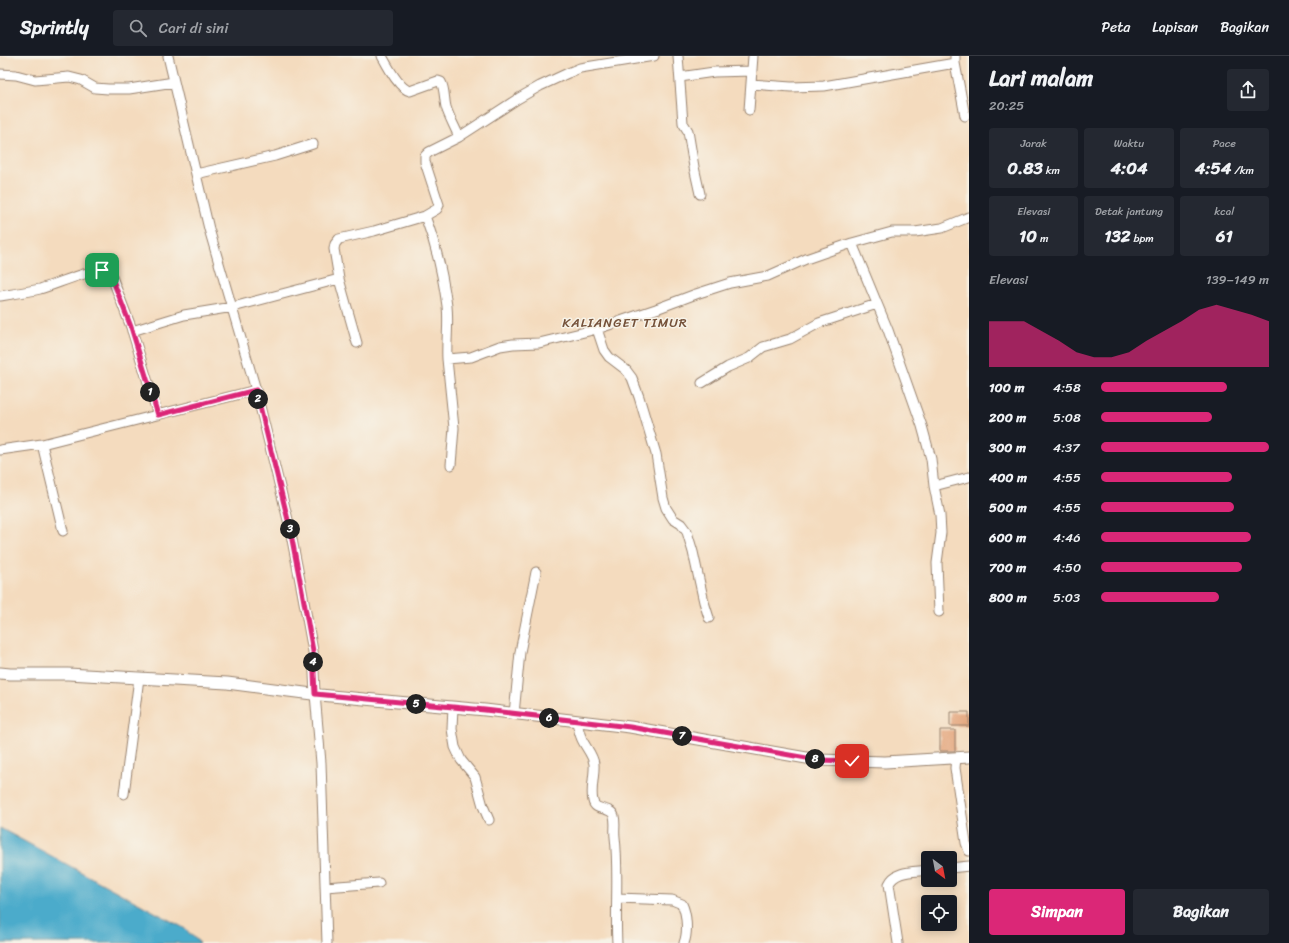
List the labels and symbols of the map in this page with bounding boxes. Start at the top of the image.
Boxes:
pin [85,253,119,287]
district label: KALIANGET TIMUR [562,311,688,334]
pin: 1 [140,382,160,402]
pin: 2 [248,389,268,409]
pin: 3 [280,519,300,539]
pin: 4 [303,652,323,672]
pin: 5 [406,694,426,714]
pin: 6 [539,708,559,728]
pin: 7 [672,726,692,746]
pin [835,744,869,778]
pin: 8 [805,749,825,769]
north arrow [921,851,957,887]

